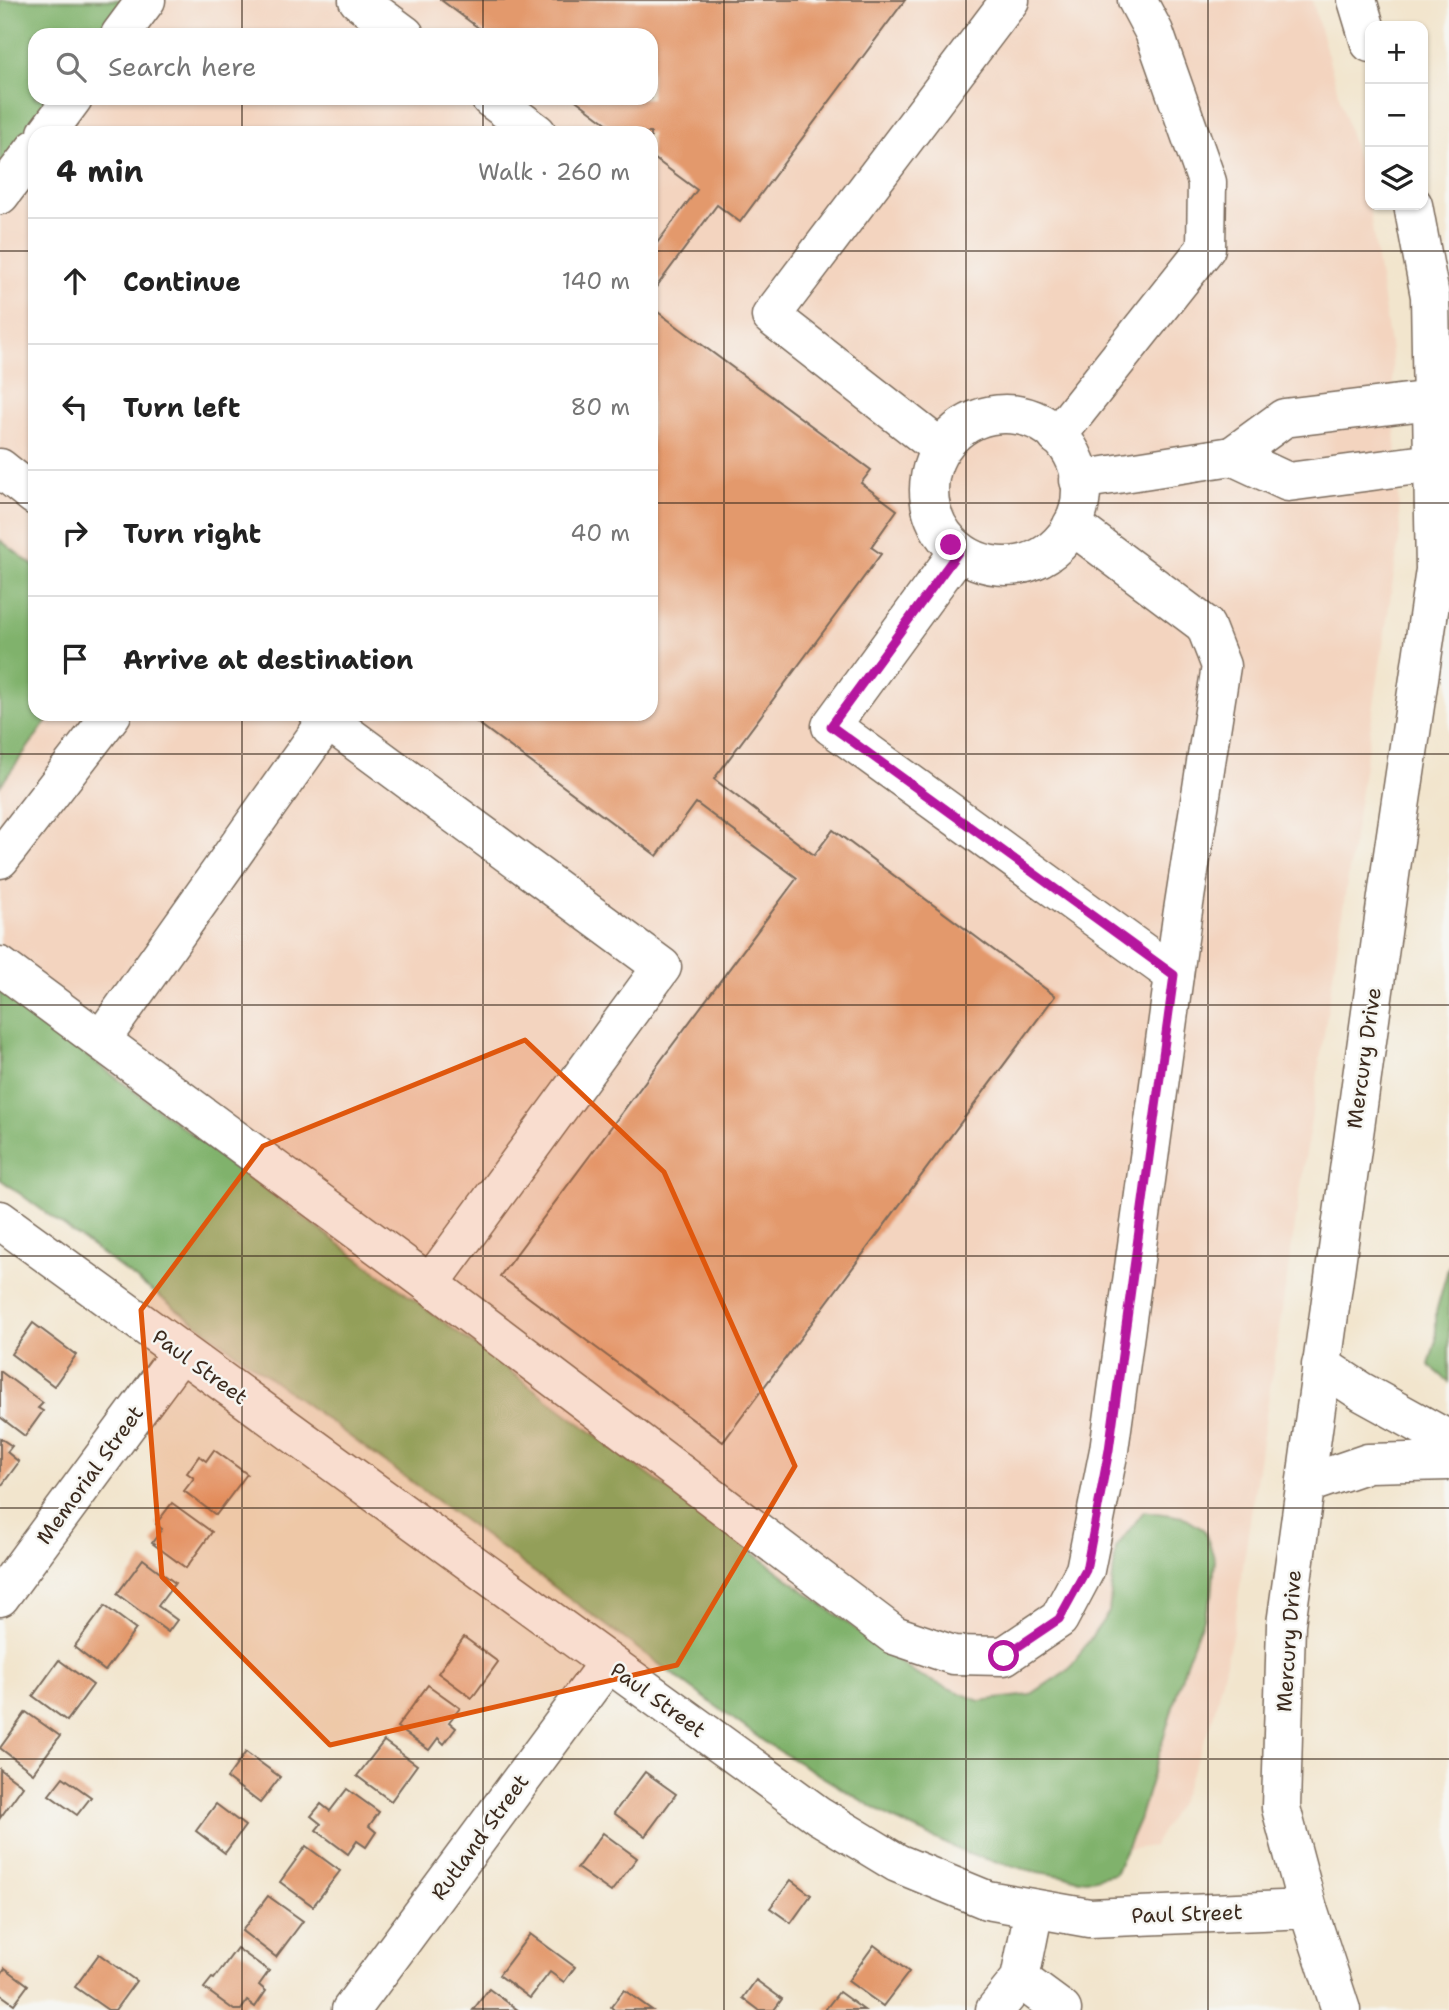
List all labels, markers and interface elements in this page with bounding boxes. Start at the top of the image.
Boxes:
map controls [1365,21,1428,210]
button: + [1365,21,1428,84]
search box [28,28,658,105]
icon: search [52,48,90,86]
text: Search here [108,49,257,84]
button: − [1365,84,1428,147]
button: layers [1365,147,1428,210]
text: 4 min [56,151,143,192]
text: Walk · 260 m [478,157,630,187]
icon: ahead [56,262,94,300]
text: Continue [123,264,241,299]
text: 140 m [562,266,630,296]
icon: left [56,388,94,426]
text: Turn left [123,390,240,425]
text: 80 m [571,392,630,422]
icon: right [56,514,94,552]
text: Turn right [123,516,261,551]
text: 40 m [570,518,630,548]
route end [935,529,966,560]
icon: arrive [56,640,94,678]
text: Arrive at destination [123,642,413,677]
street label: Mercury Drive [1340,986,1388,1130]
street label: Paul Street [147,1323,253,1411]
street label: Memorial Street [30,1400,150,1550]
street label: Mercury Drive [1270,1569,1308,1713]
route start [988,1640,1019,1671]
street label: Paul Street [605,1656,711,1744]
street label: Rutland Street [425,1768,535,1906]
street label: Paul Street [1131,1898,1243,1930]

